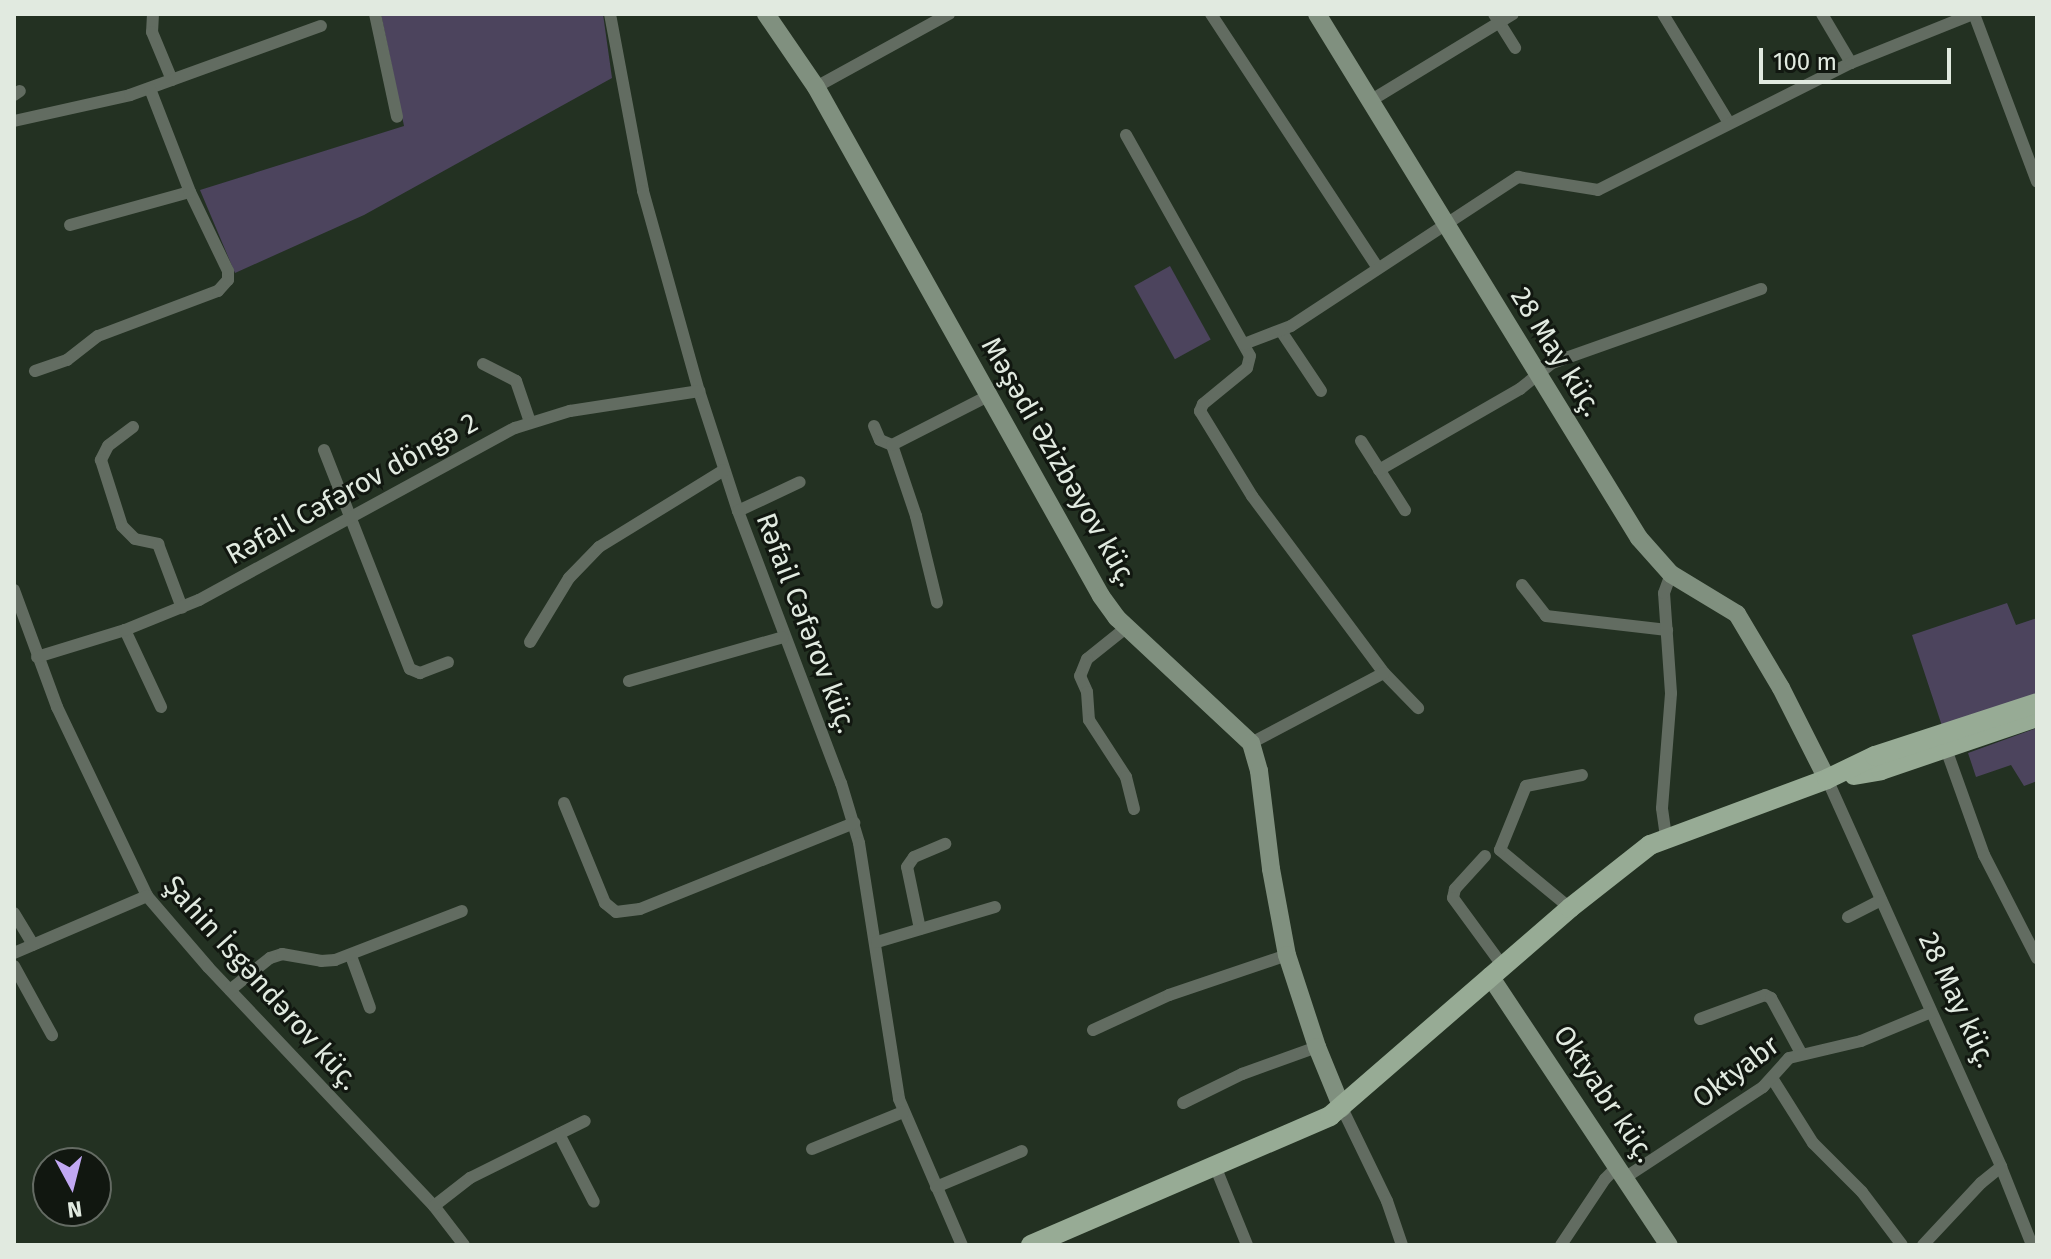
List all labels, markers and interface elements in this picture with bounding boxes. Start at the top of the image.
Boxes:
scale bar [1763,32,1955,82]
text: 100 m [1773,48,1837,76]
street label: 28 May küç. [1503,281,1609,423]
street label: Məşədi Əzizbəyov küç. [974,331,1144,593]
street label: Rəfail Cəfərov döngə 2 [220,406,484,572]
street label: Rəfail Cəfərov küç. [749,508,863,738]
street label: Şahin İsgəndərov küç. [156,869,366,1097]
street label: 28 May küç. [1911,927,2003,1073]
street label: Oktyabr küç. [1546,1019,1662,1169]
street label: Oktyabr [1686,1029,1786,1115]
north arrow [32,1147,112,1227]
text: N [66,1195,84,1224]

